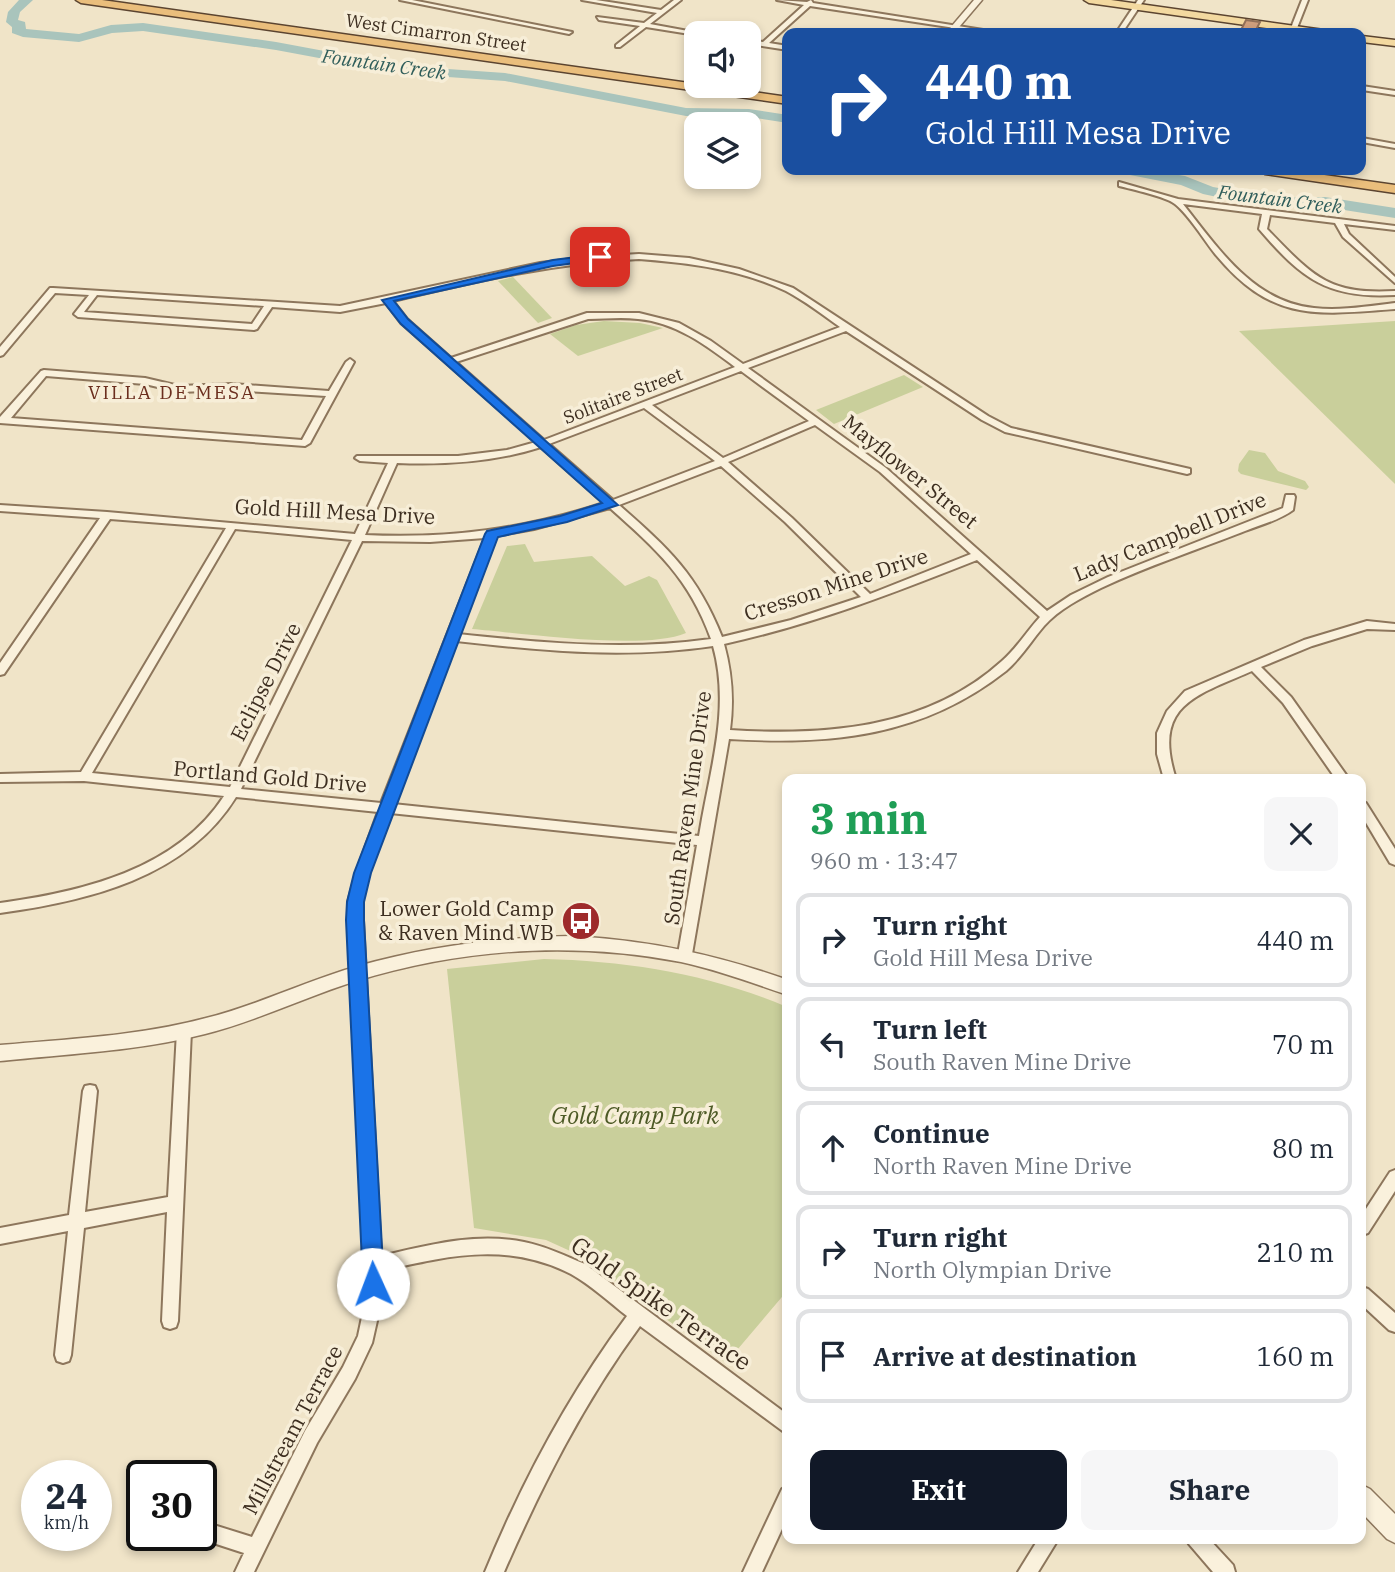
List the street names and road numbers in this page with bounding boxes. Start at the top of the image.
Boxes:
street label: West Cimarron Street [344,8,528,57]
street label: Solitaire Street [560,362,686,429]
street label: Mayflower Street [837,408,984,534]
street label: Lady Campbell Drive [1069,485,1270,587]
street label: Gold Hill Mesa Drive [234,492,436,530]
street label: Cresson Mine Drive [740,541,931,627]
street label: Eclipse Drive [223,618,307,745]
street label: South Raven Mine Drive [657,689,717,927]
street label: Portland Gold Drive [172,754,368,798]
street label: Gold Spike Terrace [565,1229,758,1377]
street label: Millstream Terrace [236,1340,349,1519]

